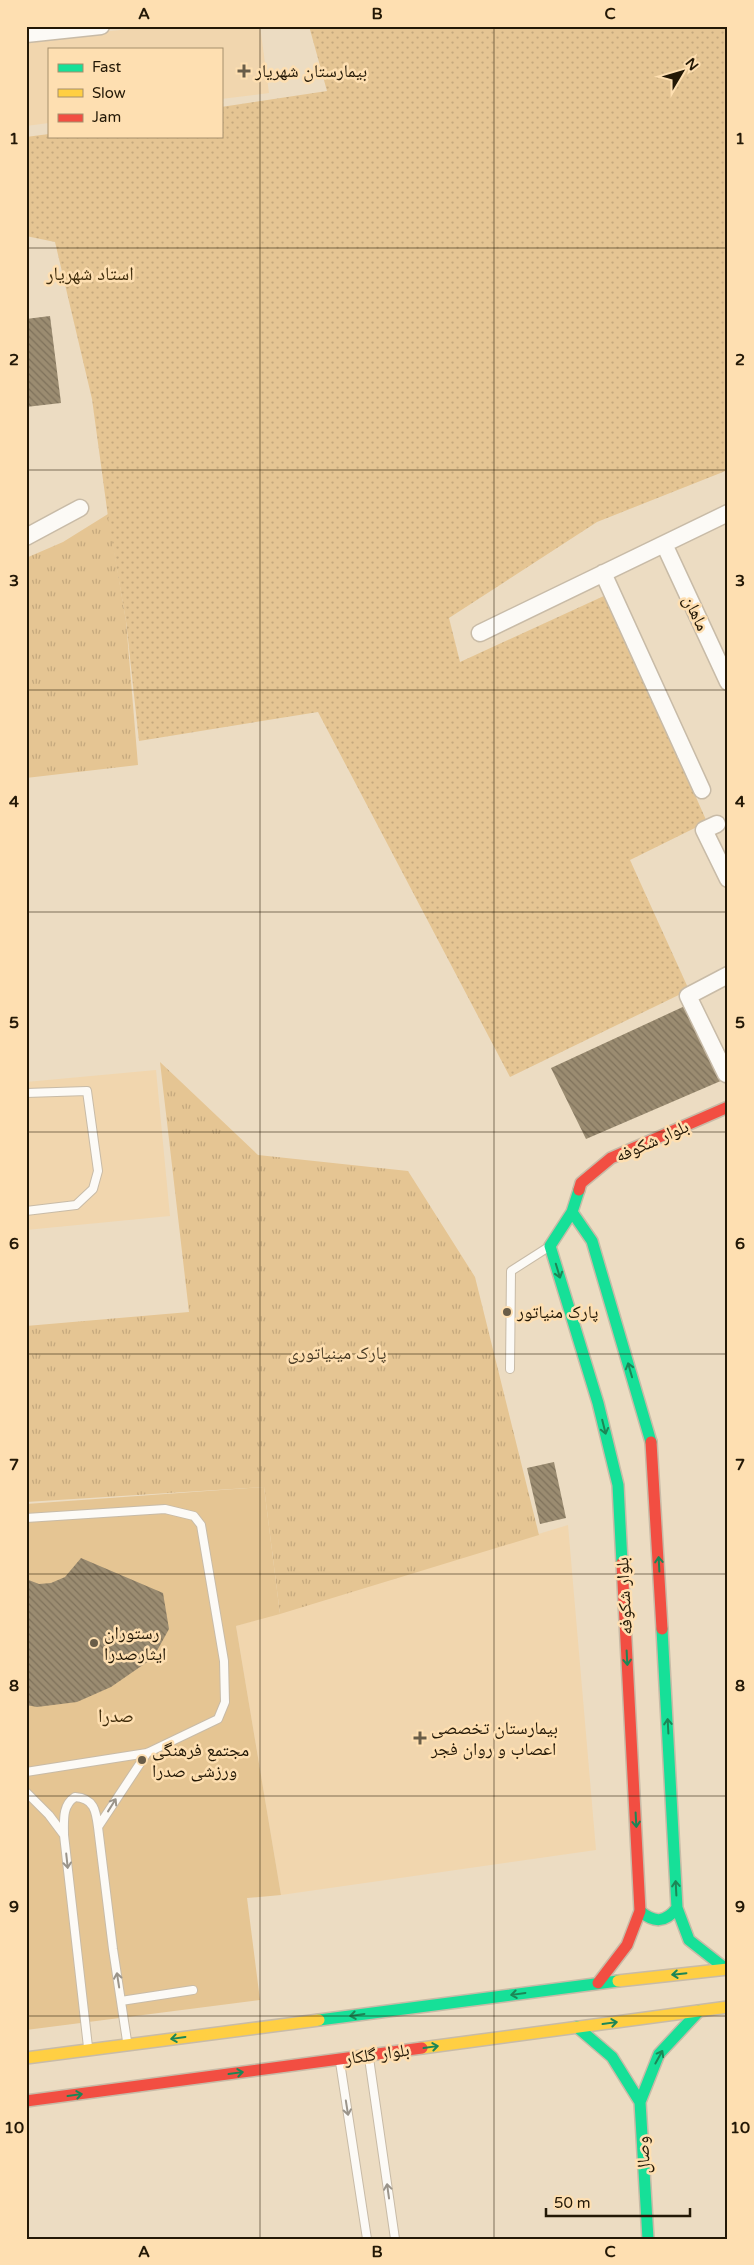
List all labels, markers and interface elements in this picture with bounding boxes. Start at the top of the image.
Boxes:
text: A [138,4,150,24]
text: B [371,4,383,24]
text: C [604,4,616,24]
legend [48,48,222,138]
north arrow [656,48,706,98]
text: N [682,55,702,74]
text: Fast [92,58,122,76]
place label: بیمارستان شهریار [254,60,367,82]
marker: بیمارستان شهریار [237,64,251,78]
text: Slow [92,84,126,102]
text: Jam [92,108,121,126]
text: 1 [9,129,19,149]
text: 1 [735,129,745,149]
district label: استاد شهریار [45,263,134,285]
text: 2 [9,350,19,370]
text: 2 [735,350,745,370]
text: 3 [9,571,19,591]
text: 3 [735,571,745,591]
street label: ماهان [678,592,714,634]
text: 4 [9,792,19,812]
text: 4 [735,792,745,812]
text: 5 [9,1013,19,1033]
text: 5 [735,1013,745,1033]
street label: بلوار شکوفه [612,1115,692,1167]
text: 6 [9,1234,19,1254]
text: 6 [735,1234,745,1254]
one-way arrow [553,1263,563,1279]
place label: پارک منیاتور [516,1301,598,1323]
marker: پارک منیاتور [501,1306,513,1318]
park label: پارک مینیاتوری [288,1342,387,1364]
one-way arrow [625,1362,635,1378]
one-way arrow [599,1419,609,1435]
text: 7 [9,1455,19,1475]
text: 7 [735,1455,745,1475]
street label: بلوار شکوفه [611,1556,637,1635]
one-way arrow [655,1556,664,1572]
place label: رستوران ایثارصدرا [104,1622,166,1665]
marker: رستوران ایثارصدرا [88,1637,100,1649]
one-way arrow [623,1649,632,1665]
text: 8 [9,1676,19,1696]
text: 8 [735,1676,745,1696]
district label: صدرا [98,1705,134,1727]
place label: بیمارستان تخصصی اعصاب و روان فجر [430,1717,558,1760]
one-way arrow [663,1718,672,1734]
marker: بیمارستان تخصصی اعصاب و روان فجر [413,1731,427,1745]
place label: مجتمع فرهنگی ورزشی صدرا [152,1739,249,1782]
marker: مجتمع فرهنگی ورزشی صدرا [136,1754,148,1766]
one-way arrow [107,1798,117,1812]
one-way arrow [631,1812,640,1828]
one-way arrow [62,1853,72,1869]
one-way arrow [672,1881,681,1897]
text: 9 [9,1897,19,1917]
text: 9 [735,1897,745,1917]
one-way arrow [672,1969,688,1979]
one-way arrow [113,1972,123,1988]
one-way arrow [510,1989,526,1999]
one-way arrow [349,2010,365,2020]
one-way arrow [601,2018,617,2028]
one-way arrow [171,2034,187,2044]
street label: بلوار گلکار [342,2039,411,2070]
one-way arrow [423,2042,439,2052]
one-way arrow [654,2050,664,2065]
one-way arrow [227,2068,243,2078]
one-way arrow [66,2090,82,2100]
one-way arrow [342,2099,352,2115]
text: 10 [4,2118,24,2138]
text: 10 [730,2118,750,2138]
street label: وصال [631,2136,655,2174]
one-way arrow [383,2183,393,2199]
scale bar [546,2185,690,2217]
text: 50 m [554,2194,591,2212]
text: A [138,2242,150,2262]
text: B [371,2242,383,2262]
text: C [604,2242,616,2262]

